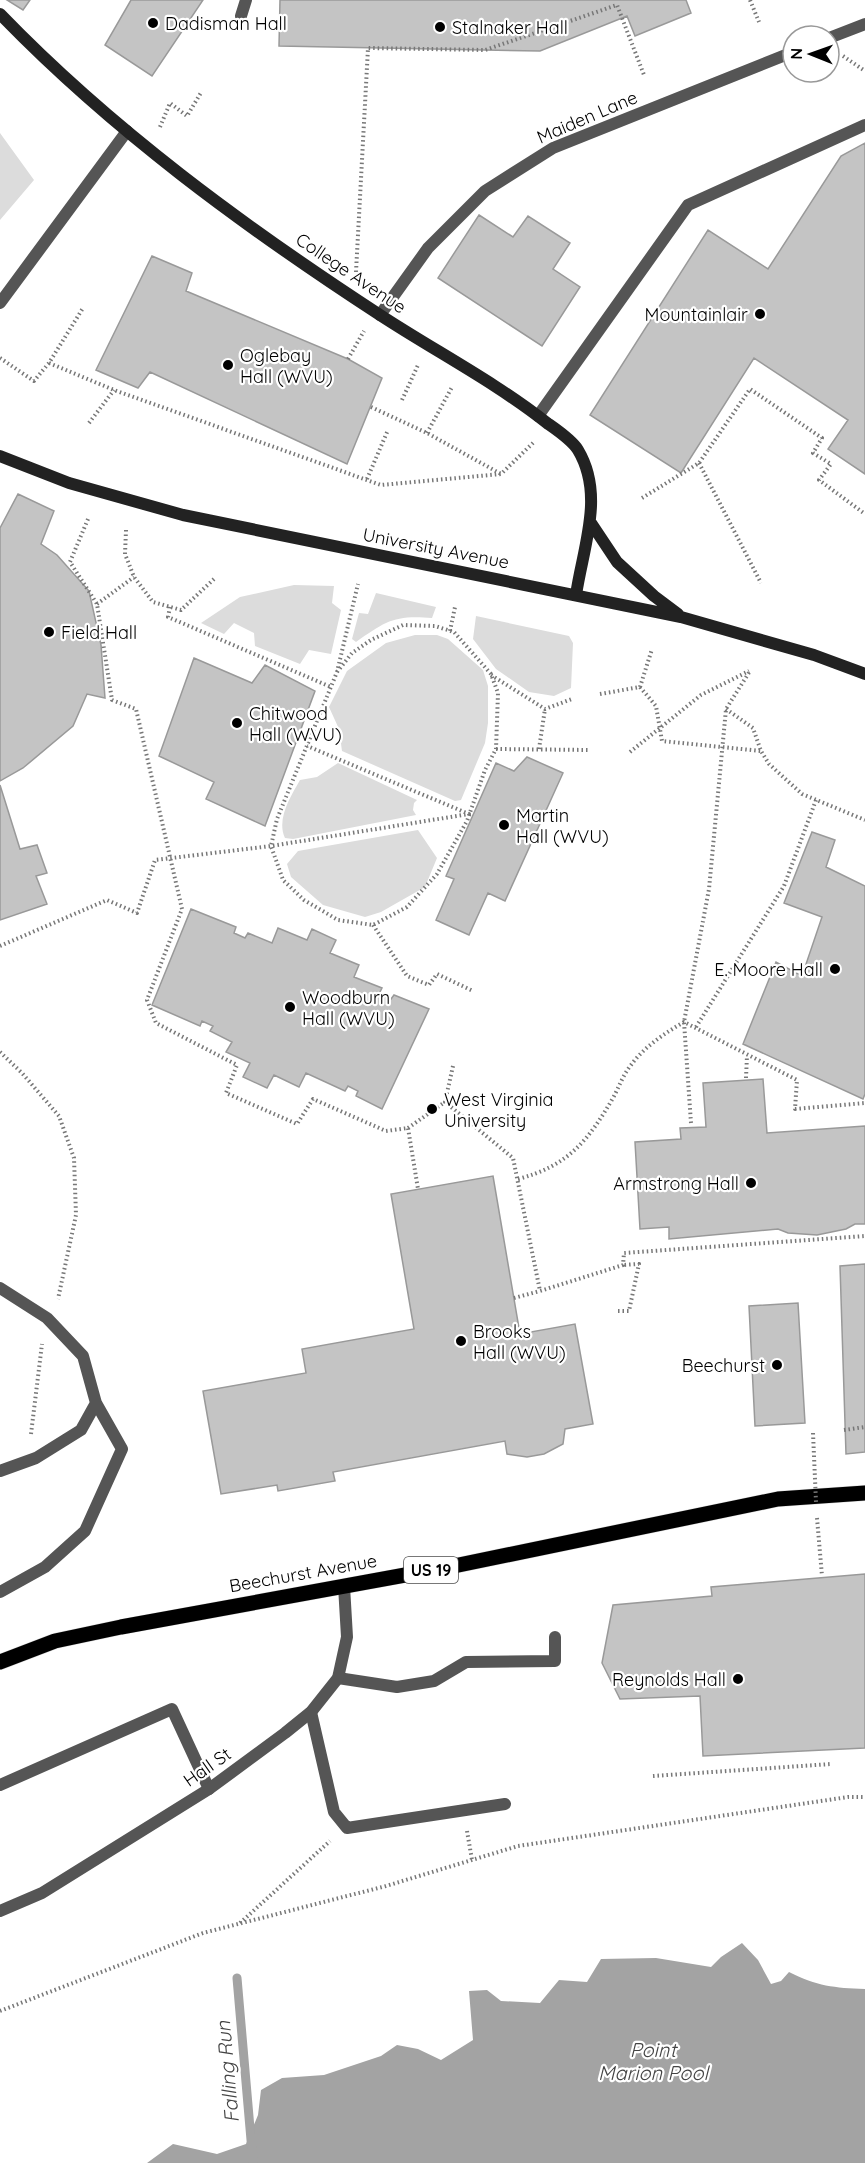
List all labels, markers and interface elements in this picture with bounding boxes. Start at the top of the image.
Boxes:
place label: Dadisman Hall [165,12,287,35]
marker: Dadisman Hall [146,16,160,30]
place label: Stalnaker Hall [452,16,568,39]
marker: Stalnaker Hall [433,20,447,34]
north arrow [781,24,841,84]
text: N [786,48,806,60]
street label: Maiden Lane [533,85,641,149]
street label: College Avenue [291,228,411,318]
place label: Mountainlair [645,303,748,326]
marker: Mountainlair [753,307,767,321]
place label: Oglebay Hall (WVU) [240,344,333,388]
marker: Oglebay Hall (WVU) [221,358,235,372]
street label: University Avenue [361,523,511,573]
place label: Field Hall [61,621,137,644]
marker: Field Hall [42,625,56,639]
place label: Chitwood Hall (WVU) [249,702,342,746]
marker: Chitwood Hall (WVU) [230,716,244,730]
place label: Martin Hall (WVU) [516,804,609,848]
marker: Martin Hall (WVU) [497,818,511,832]
place label: E. Moore Hall [714,958,823,981]
marker: E. Moore Hall [828,962,842,976]
place label: Woodburn Hall (WVU) [302,986,395,1030]
marker: Woodburn Hall (WVU) [283,1000,297,1014]
place label: West Virginia University [444,1088,553,1132]
marker: West Virginia University [425,1102,439,1116]
place label: Armstrong Hall [613,1172,739,1195]
marker: Armstrong Hall [744,1176,758,1190]
place label: Brooks Hall (WVU) [473,1320,566,1364]
marker: Brooks Hall (WVU) [454,1334,468,1348]
place label: Beechurst [682,1354,765,1377]
marker: Beechurst [770,1358,784,1372]
street label: Beechurst Avenue [227,1549,379,1597]
road number: US 19 [404,1557,458,1583]
place label: Reynolds Hall [612,1668,726,1691]
marker: Reynolds Hall [731,1672,745,1686]
street label: Hall St [179,1742,235,1792]
water label: Falling Run [210,2020,244,2124]
water label: Point Marion Pool [598,2037,711,2085]

